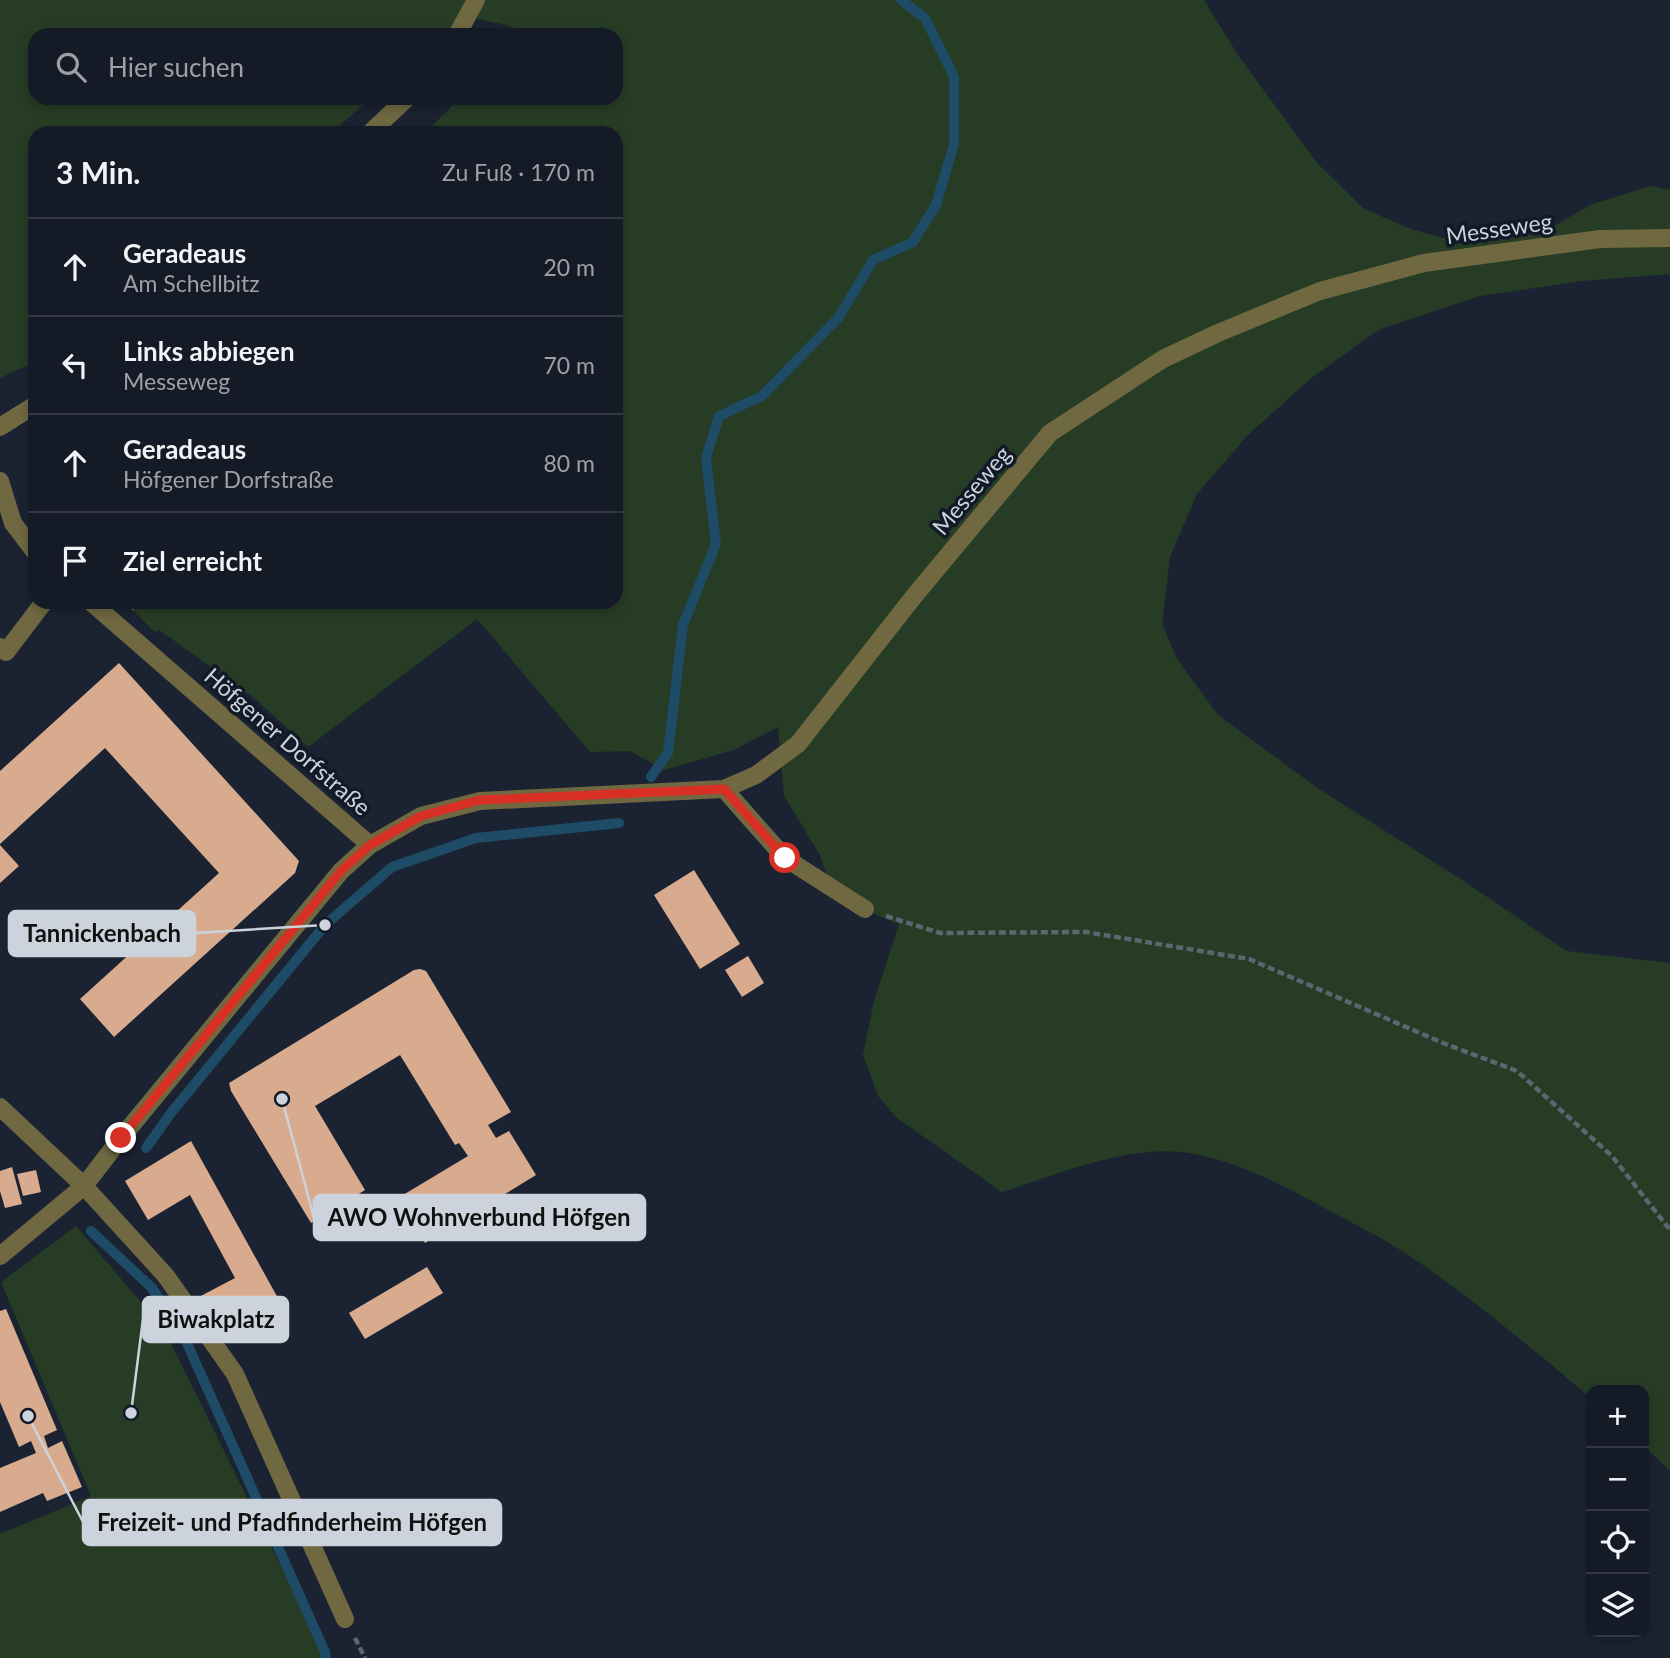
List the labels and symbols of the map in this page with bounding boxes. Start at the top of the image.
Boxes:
street label: Messeweg [1444,207,1554,249]
street label: Messeweg [926,440,1016,540]
street label: Höfgener Dorfstraße [199,661,377,821]
route start [769,842,800,873]
callout: Tannickenbach [9,911,195,956]
text: Tannickenbach [23,918,181,947]
route end [105,1122,136,1153]
callout: AWO Wohnverbund Höfgen [314,1195,645,1240]
text: AWO Wohnverbund Höfgen [327,1202,630,1231]
callout: Biwakplatz [143,1297,288,1342]
text: Biwakplatz [157,1304,275,1333]
callout: Freizeit- und Pfadfinderheim Höfgen [83,1500,501,1545]
text: Freizeit- und Pfadfinderheim Höfgen [97,1507,487,1536]

